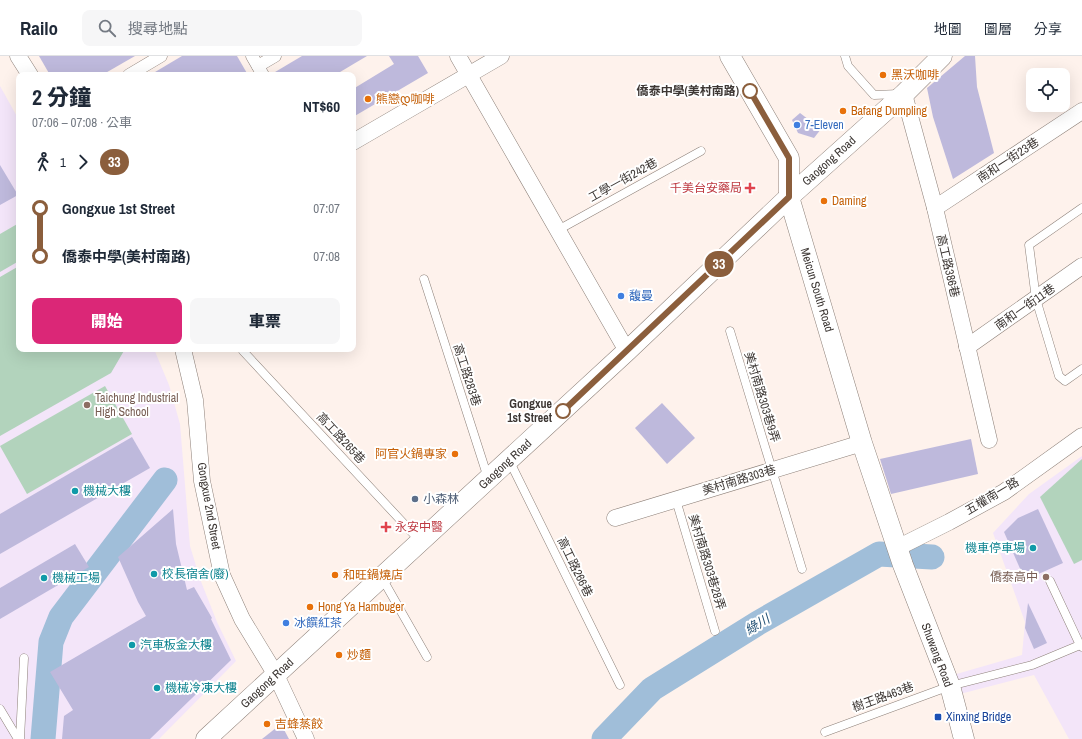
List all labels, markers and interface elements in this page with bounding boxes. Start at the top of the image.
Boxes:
search box [82,10,362,46]
text: Railo [20,15,58,41]
icon: search [96,17,118,39]
text: 搜尋地點 [128,18,188,39]
text: 地圖 [934,20,962,38]
text: 圖層 [984,20,1012,38]
text: 分享 [1034,20,1062,38]
place label: 黑沃咖啡 [891,67,939,83]
map controls [1026,68,1070,112]
button: locate [1026,68,1070,112]
marker: 黑沃咖啡 [878,70,888,80]
text: 2 分鐘 [32,82,91,112]
place label: 僑泰中學(美村南路) [636,83,739,99]
marker: 僑泰中學(美村南路) [742,83,758,99]
place label: 熊戀დ咖啡 [376,91,435,107]
marker: 熊戀დ咖啡 [363,94,373,104]
text: NT$60 [303,96,340,117]
place label: Bafang Dumpling [851,103,928,119]
marker: Bafang Dumpling [838,106,848,116]
text: 07:06 – 07:08 · 公車 [32,114,132,131]
place label: 7-Eleven [805,117,844,133]
marker: 7-Eleven [792,120,802,130]
street label: Gaogong Road [799,133,859,189]
street label: 南和一街23巷 [974,134,1042,186]
icon: walk [32,151,54,173]
icon: forward [72,151,94,173]
text: 33 [108,153,121,171]
text: 1 [60,154,66,171]
street label: 工學一街242巷 [586,154,660,206]
place label: 千美台安藥局 [670,180,742,196]
marker: 千美台安藥局 [745,183,755,193]
place label: Daming [832,193,867,209]
marker: Daming [819,196,829,206]
text: Gongxue 1st Street [62,198,175,219]
text: 07:07 [313,200,340,217]
street label: 高工路386巷 [933,233,963,299]
text: 僑泰中學(美村南路) [62,246,190,267]
street label: Meicun South Road [797,246,837,334]
text: 07:08 [313,248,340,265]
line badge: 33 [701,251,737,277]
text: 33 [713,255,725,273]
street label: 南和一街11巷 [992,280,1058,334]
place label: 馥曼 [629,288,653,304]
marker: 馥曼 [616,291,626,301]
button: 開始 [32,298,182,344]
button: 車票 [190,298,340,344]
street label: 高工路283巷 [449,342,485,408]
street label: 美村南路303巷9弄 [741,350,783,444]
place label: Taichung Industrial High School [95,390,178,420]
place label: Gongxue 1st Street [507,396,553,426]
marker: Taichung Industrial High School [82,400,92,410]
marker: Gongxue 1st Street [555,403,571,419]
street label: 高工路265巷 [313,409,369,467]
street label: Gaogong Road [475,435,535,493]
place label: 阿官火鍋專家 [375,446,447,462]
marker: 阿官火鍋專家 [450,449,460,459]
street label: Gongxue 2nd Street [193,461,225,551]
street label: 美村南路303巷 [700,461,778,499]
street label: 五權南一路 [962,474,1022,518]
place label: 機械大樓 [83,483,131,499]
marker: 機械大樓 [70,486,80,496]
place label: 小森林 [423,491,459,507]
marker: 小森林 [410,494,420,504]
street label: 美村南路303巷28弄 [685,512,729,612]
place label: 永安中醫 [395,519,443,535]
marker: 永安中醫 [380,521,392,533]
street label: 高工路266巷 [554,535,596,599]
place label: 機車停車場 [965,540,1025,556]
marker: 機車停車場 [1028,543,1038,553]
place label: 校長宿舍(廢) [162,566,229,582]
place label: 和旺鍋燒店 [343,567,403,583]
marker: 校長宿舍(廢) [149,569,159,579]
place label: 僑泰高中 [990,569,1038,585]
place label: 機械工場 [52,570,100,586]
marker: 和旺鍋燒店 [330,570,340,580]
marker: 僑泰高中 [1041,572,1051,582]
marker: 機械工場 [39,573,49,583]
place label: Hong Ya Hambuger [318,599,405,615]
marker: Hong Ya Hambuger [305,602,315,612]
water label: 綠川 [742,609,774,638]
place label: 冰饌紅茶 [294,615,342,631]
marker: 冰饌紅茶 [281,618,291,628]
street label: Shuwang Road [917,621,957,689]
place label: 汽車板金大樓 [140,637,212,653]
marker: 汽車板金大樓 [127,640,137,650]
place label: 炒麵 [347,647,371,663]
marker: 炒麵 [334,650,344,660]
street label: Gaogong Road [237,654,297,712]
street label: 樹王路463巷 [850,678,916,716]
place label: 機械冷凍大樓 [165,680,237,696]
marker: 機械冷凍大樓 [152,683,162,693]
place label: Xinxing Bridge [946,709,1011,725]
marker: Xinxing Bridge [933,712,943,722]
place label: 吉蜂蒸餃 [275,716,323,732]
marker: 吉蜂蒸餃 [262,719,272,729]

